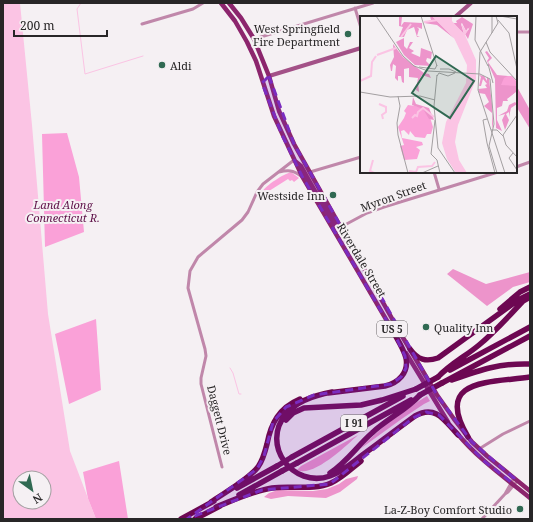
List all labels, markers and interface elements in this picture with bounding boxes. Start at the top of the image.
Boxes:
scale bar [14,12,107,38]
inset map [360,16,517,173]
text: 200 m [20,17,55,34]
place label: West Springfield Fire Department [253,21,340,49]
marker: West Springfield Fire Department [343,29,353,39]
place label: Aldi [170,58,192,73]
marker: Aldi [157,60,167,70]
street label: Myron Street [358,177,428,215]
place label: Westside Inn [257,188,325,203]
marker: Westside Inn [328,190,338,200]
park label: Land Along Connecticut R. [26,197,100,225]
street label: Riverdale Street [334,220,390,300]
place label: Quality Inn [434,320,493,335]
road number: US 5 [377,321,407,337]
marker: Quality Inn [421,322,431,332]
street label: Daggett Drive [204,384,236,457]
road number: I 91 [341,415,367,431]
north arrow [12,470,52,510]
text: N [30,490,45,508]
place label: La-Z-Boy Comfort Studio [384,502,512,517]
marker: La-Z-Boy Comfort Studio [515,504,525,514]

